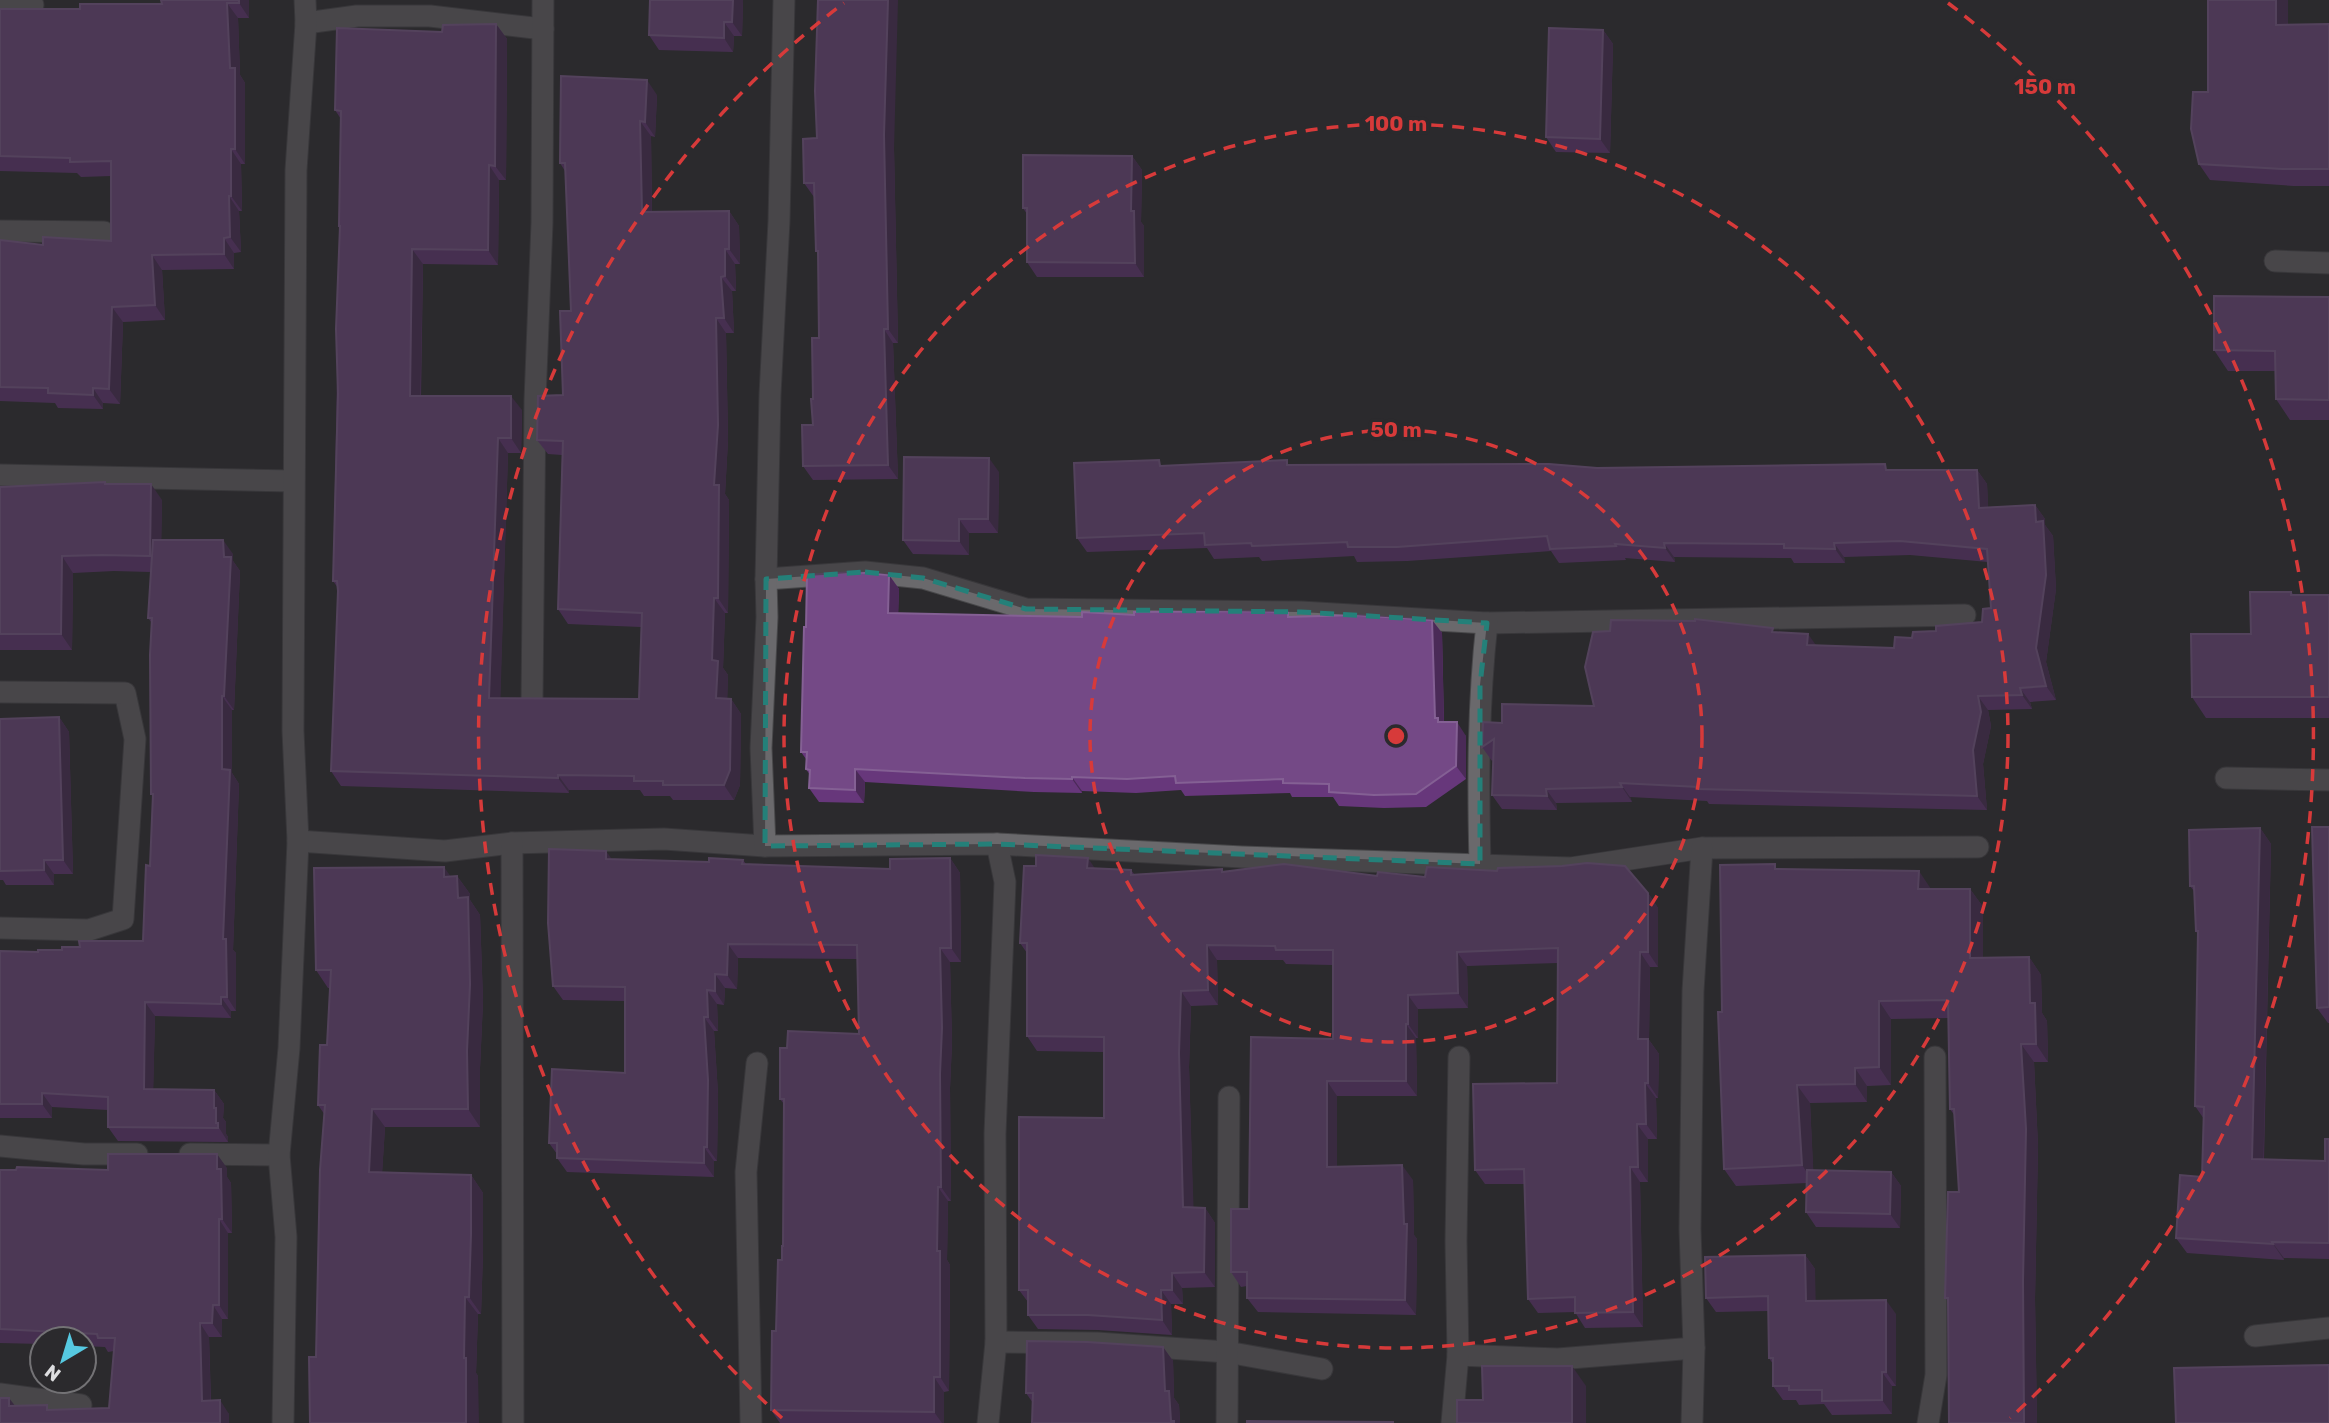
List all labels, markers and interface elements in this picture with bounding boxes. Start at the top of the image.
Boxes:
text: 150 m [2014,74,2076,99]
text: 100 m [1365,111,1427,136]
text: 50 m [1370,417,1422,442]
centre of rings [1384,724,1408,748]
north arrow [28,1325,98,1395]
text: N [40,1360,65,1386]

